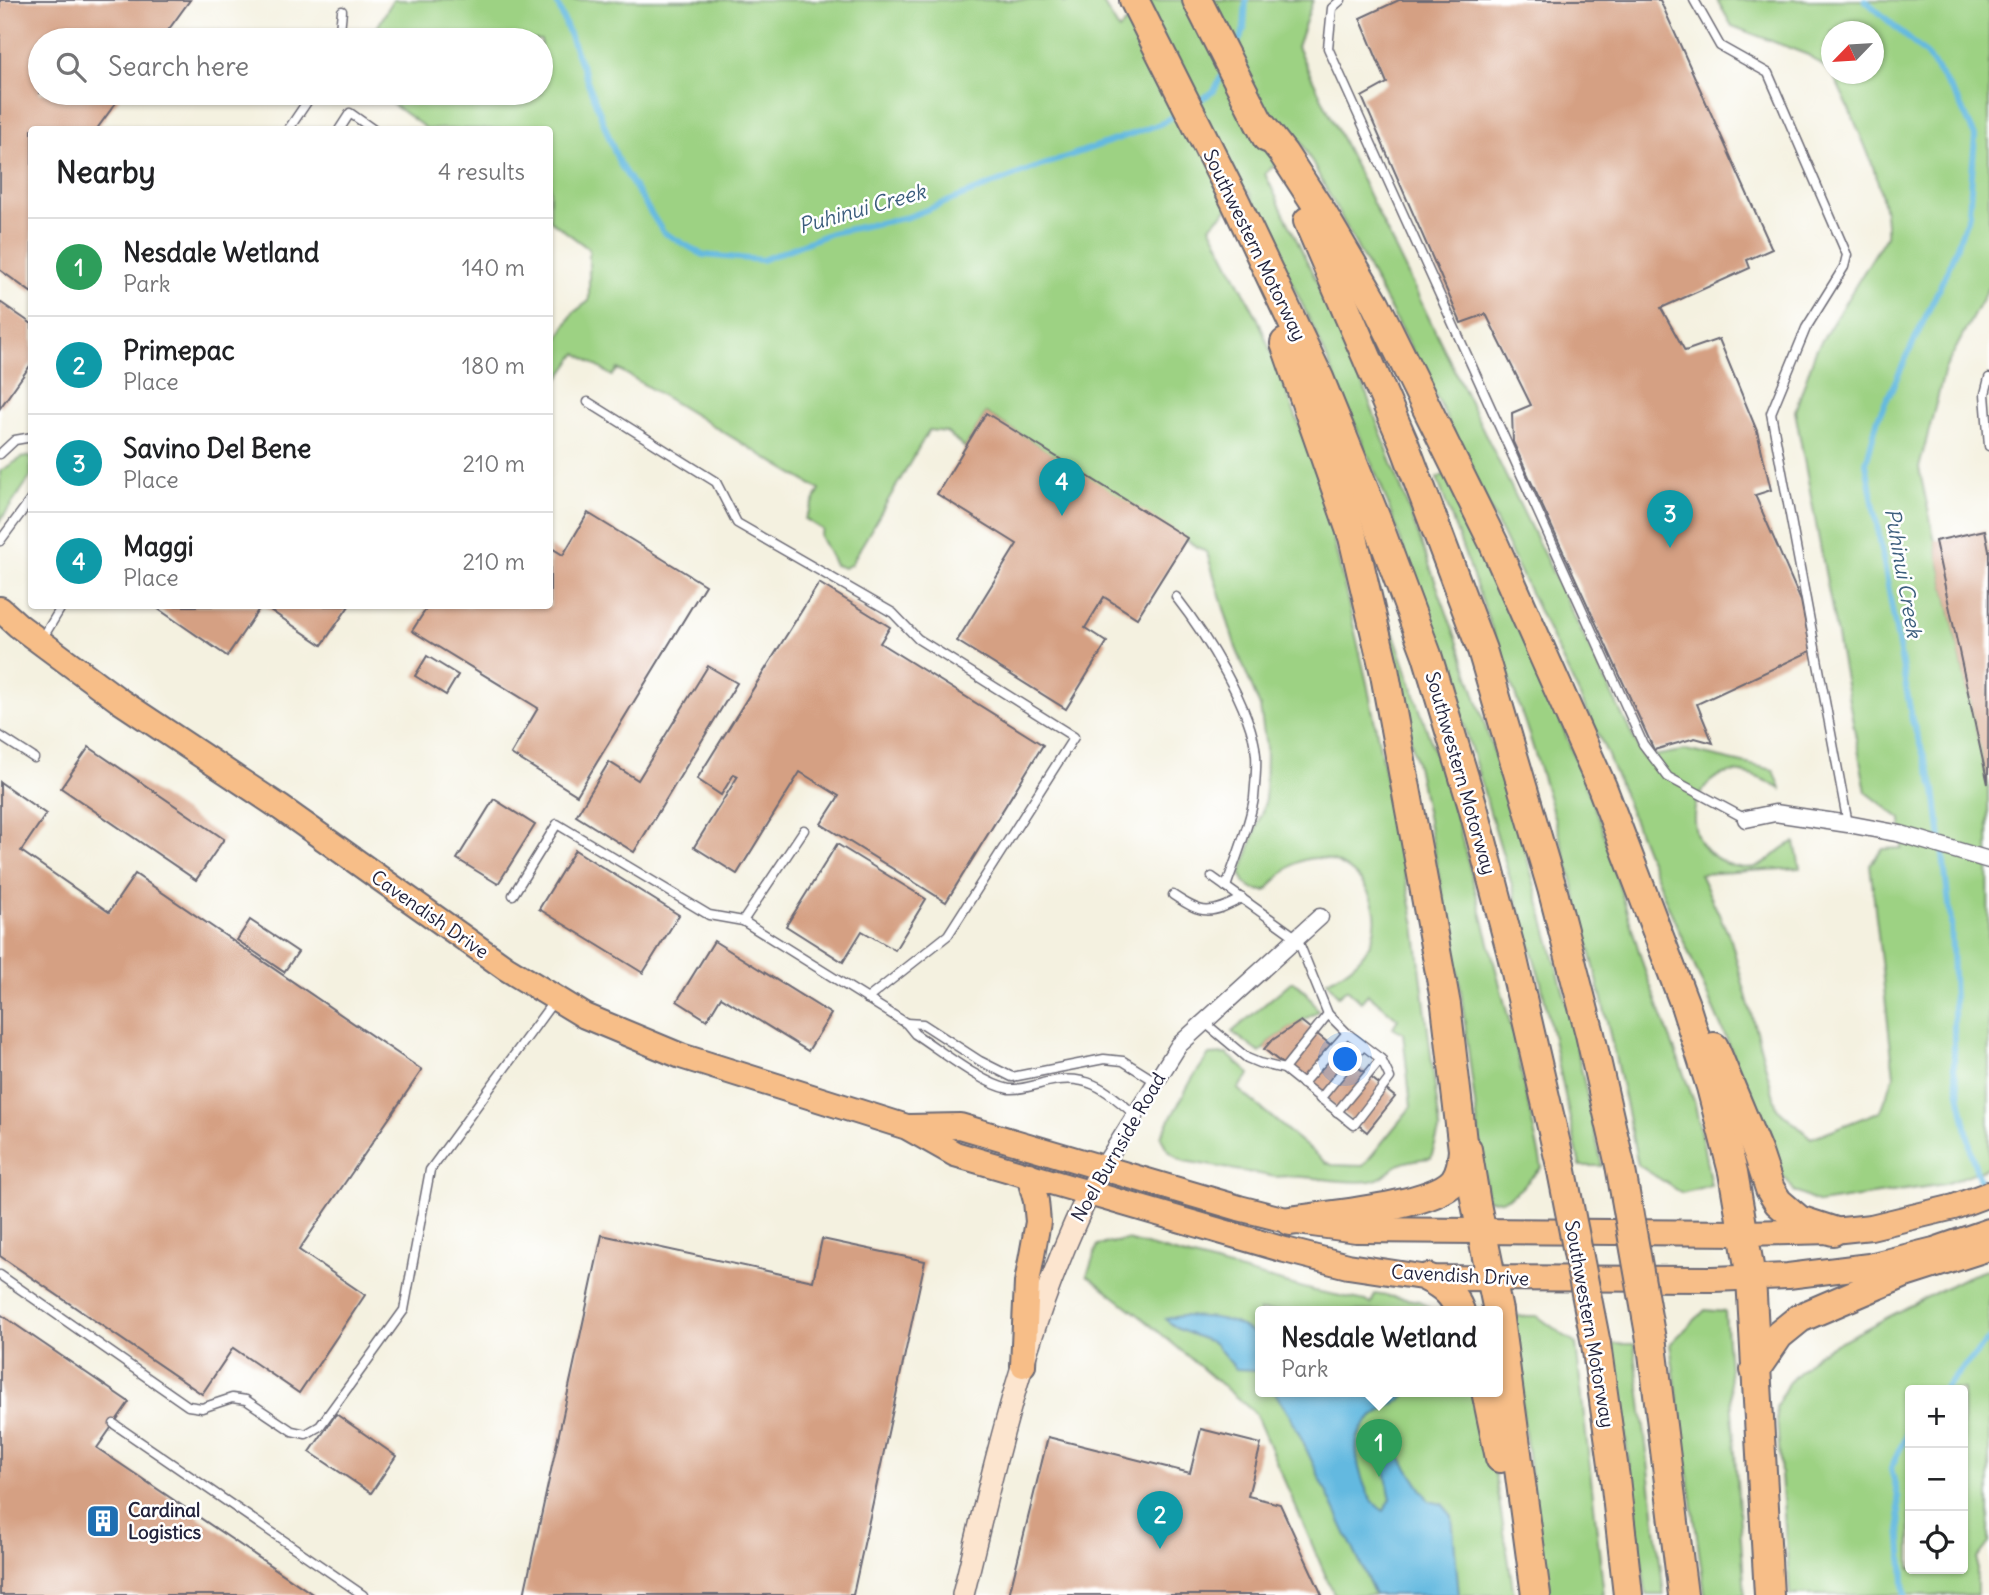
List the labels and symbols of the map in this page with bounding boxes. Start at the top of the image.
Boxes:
north arrow [1821,21,1884,84]
street label: Southwestern Motorway [1198,145,1312,345]
water label: Puhinui Creek [795,177,930,240]
pin: 4 [1039,458,1085,516]
pin: 3 [1647,490,1693,548]
water label: Puhinui Creek [1879,506,1928,641]
street label: Southwestern Motorway [1420,669,1502,877]
street label: Cavendish Drive [367,865,493,963]
your location [1328,1042,1362,1076]
street label: Noel Burnside Road [1066,1068,1170,1226]
street label: Southwestern Motorway [1560,1218,1620,1430]
street label: Cavendish Drive [1390,1259,1530,1291]
pin: 1 [1356,1419,1402,1477]
pin: 2 [1137,1491,1183,1549]
place label: Cardinal Logistics [128,1498,202,1544]
building icon: Cardinal Logistics [84,1502,122,1540]

